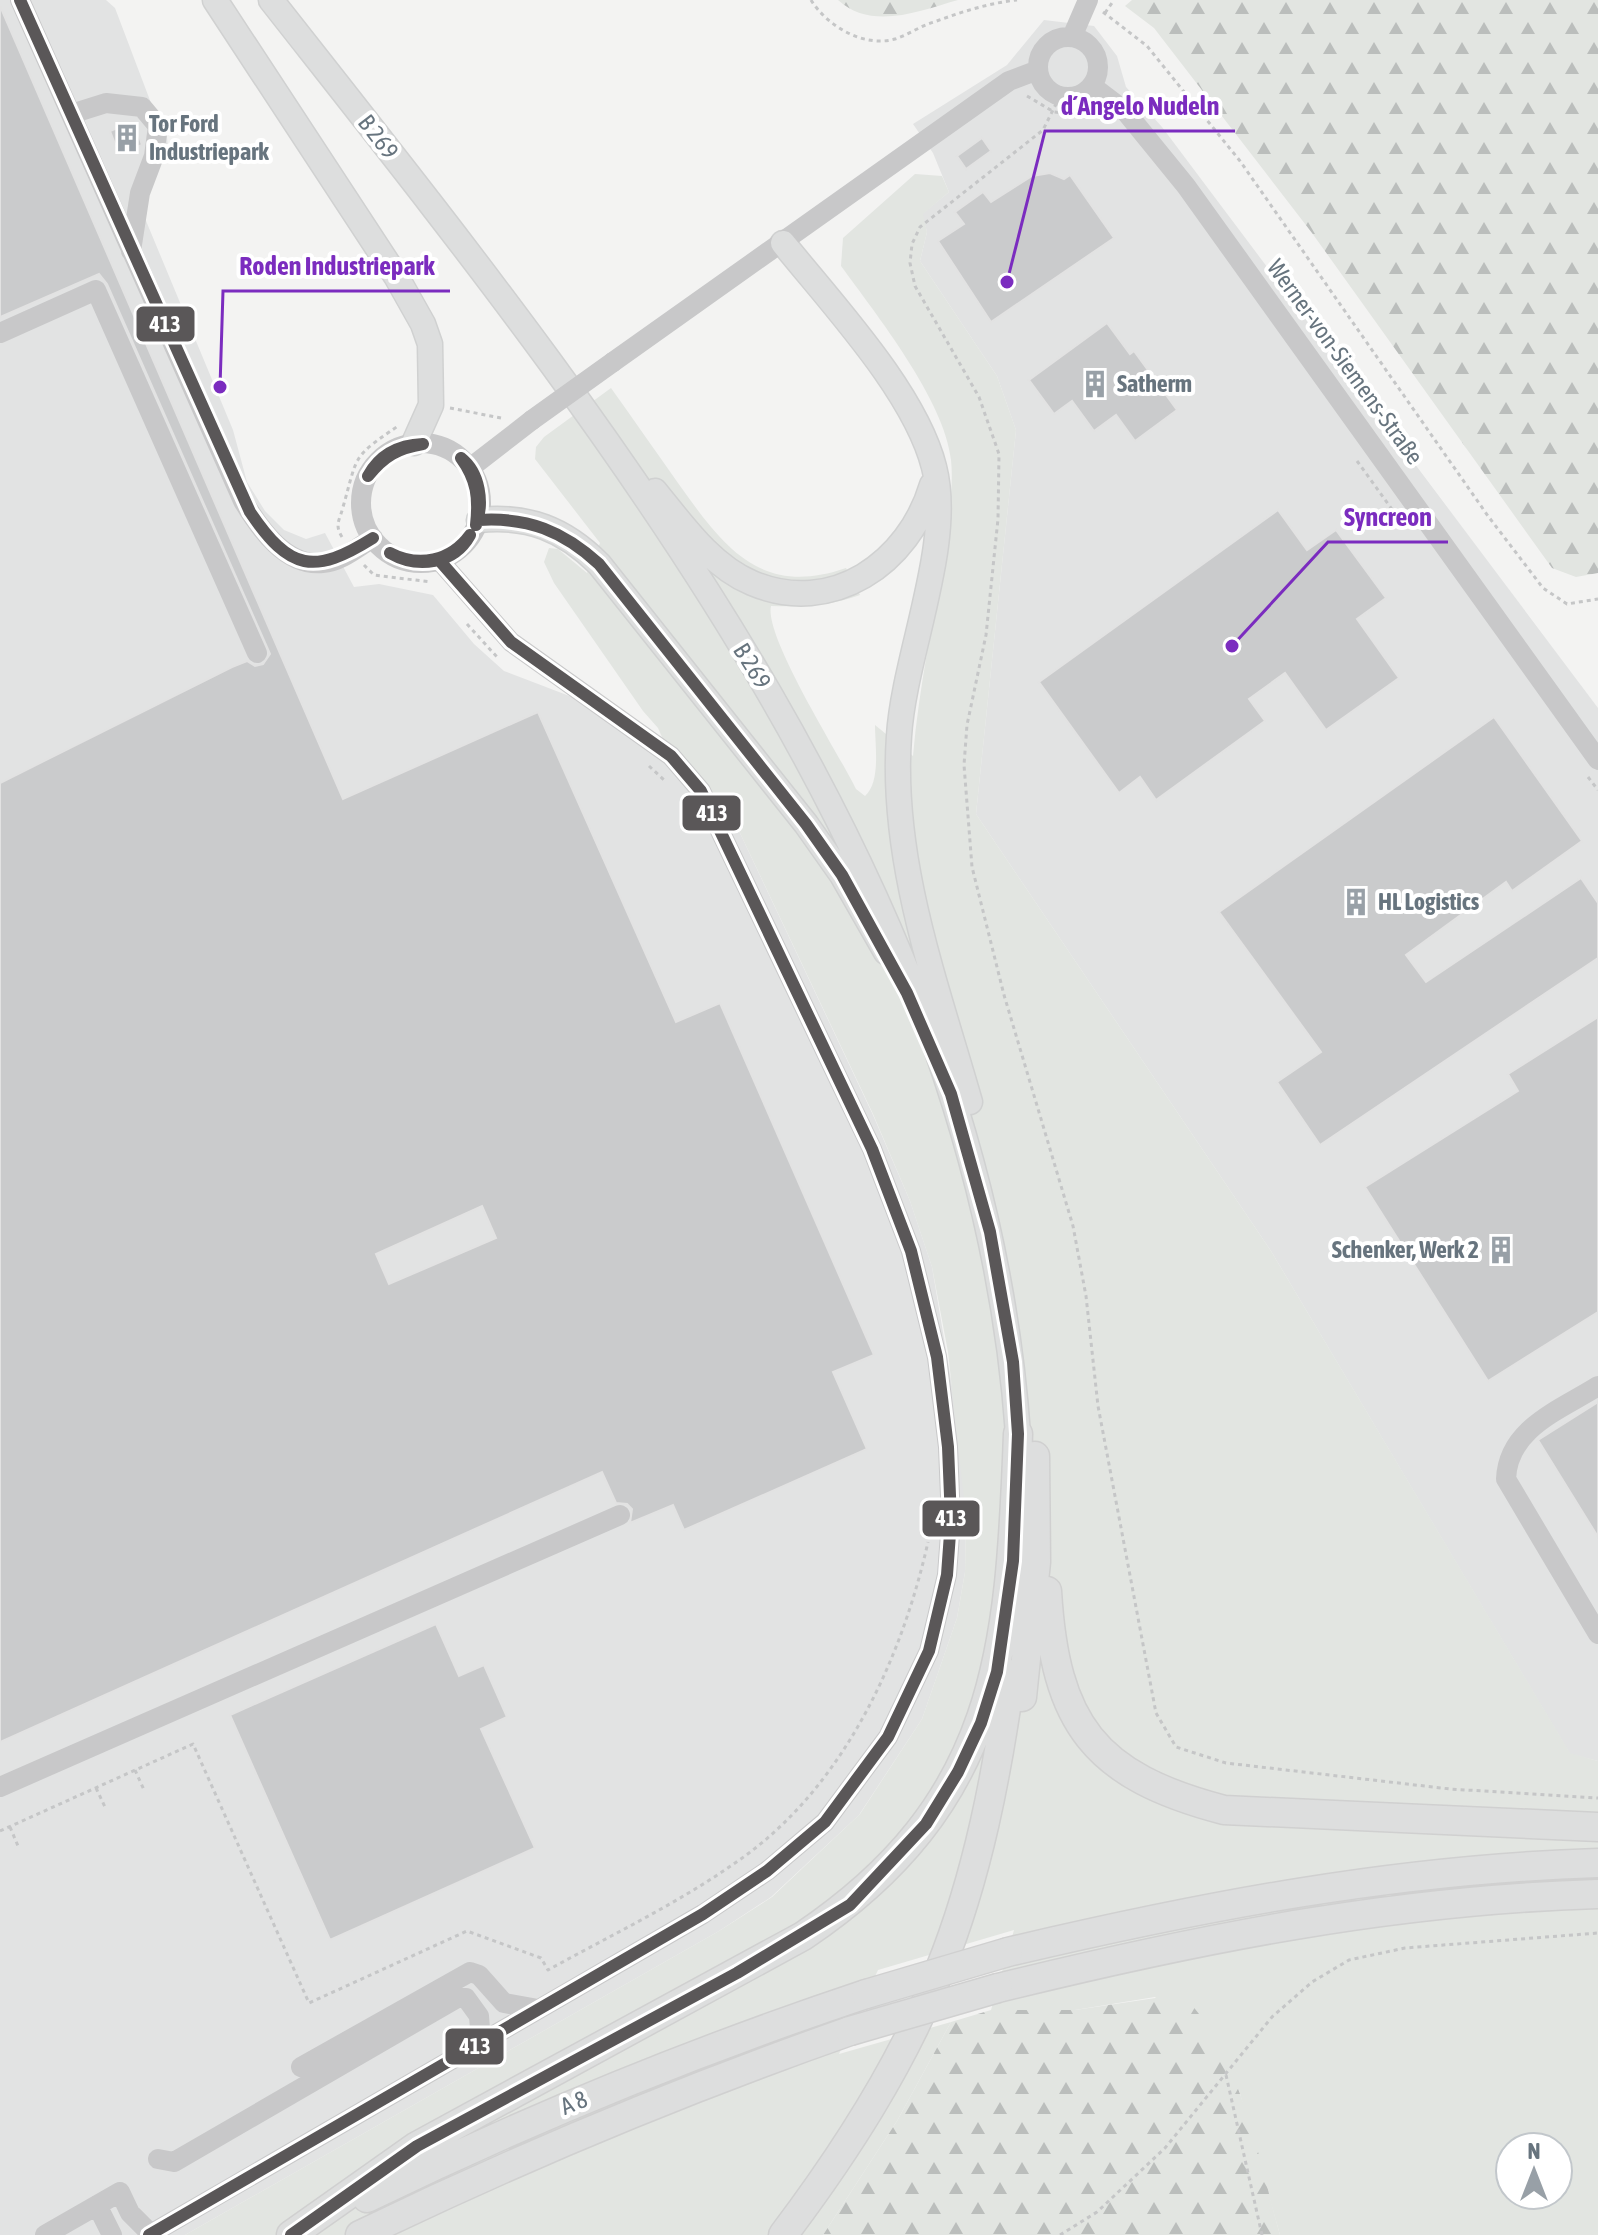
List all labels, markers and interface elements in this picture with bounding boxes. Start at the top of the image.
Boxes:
callout: d´Angelo Nudeln [1045,81,1235,131]
text: d´Angelo Nudeln [1061,91,1219,121]
street label: B 269 [353,109,404,164]
place label: Tor Ford Industriepark [149,110,269,165]
building icon: Tor Ford Industriepark [112,123,142,153]
callout: Roden Industriepark [223,241,450,291]
text: Roden Industriepark [239,251,435,281]
street label: Werner-von-Siemens-Straße [1262,254,1429,469]
line badge: 413 [135,305,196,343]
text: 413 [148,311,181,337]
building icon: Satherm [1080,369,1110,399]
place label: Satherm [1117,370,1192,397]
callout: Syncreon [1328,492,1448,542]
text: Syncreon [1344,502,1432,532]
street label: B 269 [728,638,777,693]
line badge: 413 [681,794,742,832]
text: 413 [695,800,728,826]
building icon: HL Logistics [1341,887,1371,917]
place label: HL Logistics [1378,888,1480,915]
building icon: Schenker, Werk 2 [1486,1235,1516,1265]
place label: Schenker, Werk 2 [1332,1236,1479,1263]
line badge: 413 [921,1499,981,1538]
text: 413 [934,1505,967,1531]
line badge: 413 [444,2027,505,2066]
text: 413 [458,2033,491,2059]
street label: A 8 [557,2085,591,2120]
north arrow [1494,2131,1574,2211]
text: N [1528,2138,1540,2164]

